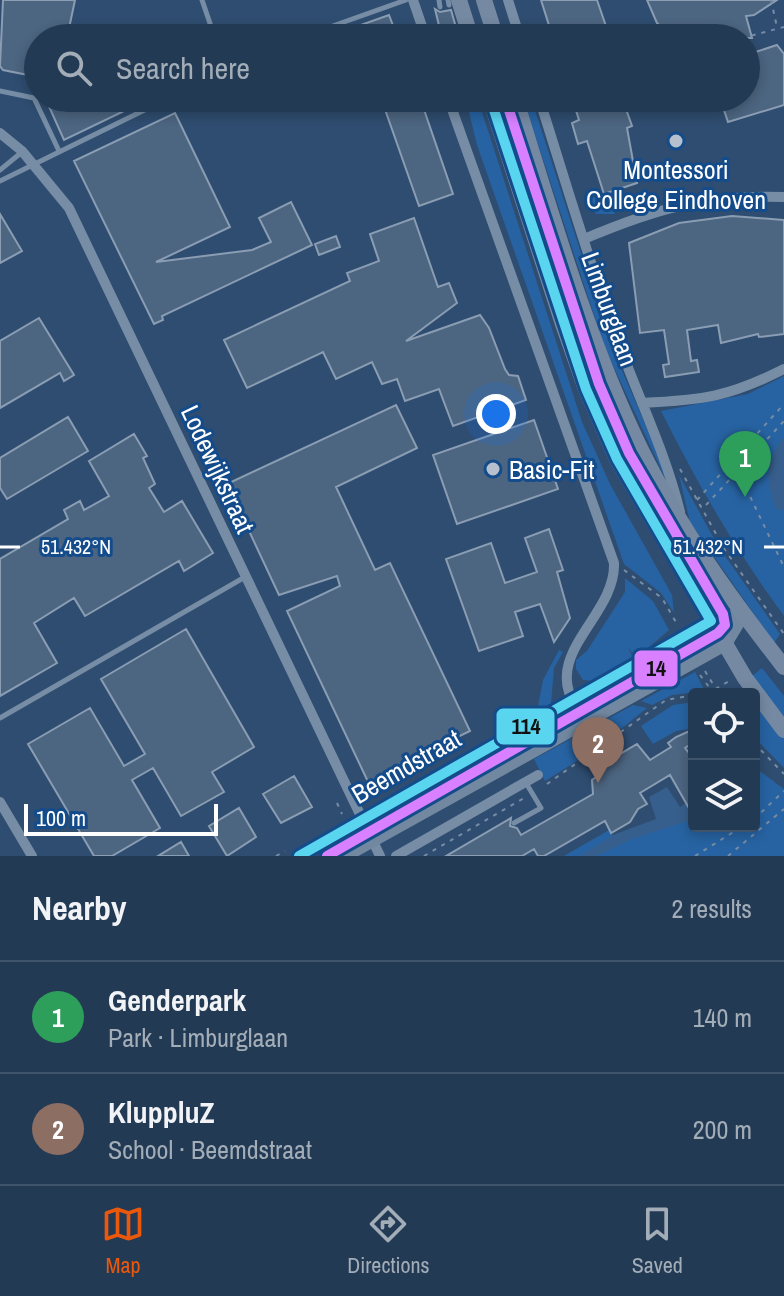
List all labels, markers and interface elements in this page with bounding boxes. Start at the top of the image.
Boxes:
search box [24,24,760,112]
icon: search [52,46,96,90]
text: Search here [116,48,250,88]
marker: Montessori College Eindhoven [667,132,685,150]
place label: Montessori College Eindhoven [586,152,766,217]
street label: Limburglaan [573,247,647,371]
your location [476,394,516,434]
street label: Lodewijkstraat [173,399,263,539]
pin: 1 [719,431,771,497]
place label: Basic-Fit [509,452,594,487]
marker: Basic-Fit [484,460,502,478]
text: 51.432°N [41,533,111,560]
text: 51.432°N [673,533,743,560]
line badge: 14 [633,649,679,688]
text: 14 [646,653,666,683]
map controls [688,688,760,832]
button: locate [688,688,760,760]
line badge: 114 [495,707,556,746]
text: 114 [511,711,541,741]
pin: 2 [572,717,624,783]
street label: Beemdstraat [345,721,467,811]
button: layers [688,760,760,832]
scale bar [24,800,218,836]
text: 100 m [36,803,86,833]
text: Nearby [32,885,127,931]
text: 2 results [671,891,752,926]
text: Genderpark [108,980,246,1020]
text: 1 [52,1000,64,1035]
text: 140 m [693,1000,752,1035]
text: Park · Limburglaan [108,1020,288,1055]
text: KluppluZ [108,1092,215,1132]
text: 2 [52,1112,64,1147]
text: 200 m [693,1112,752,1147]
text: School · Beemdstraat [108,1132,312,1167]
tab: Map [101,1202,145,1280]
tab: Directions [347,1202,430,1280]
tab: Saved [632,1202,683,1280]

